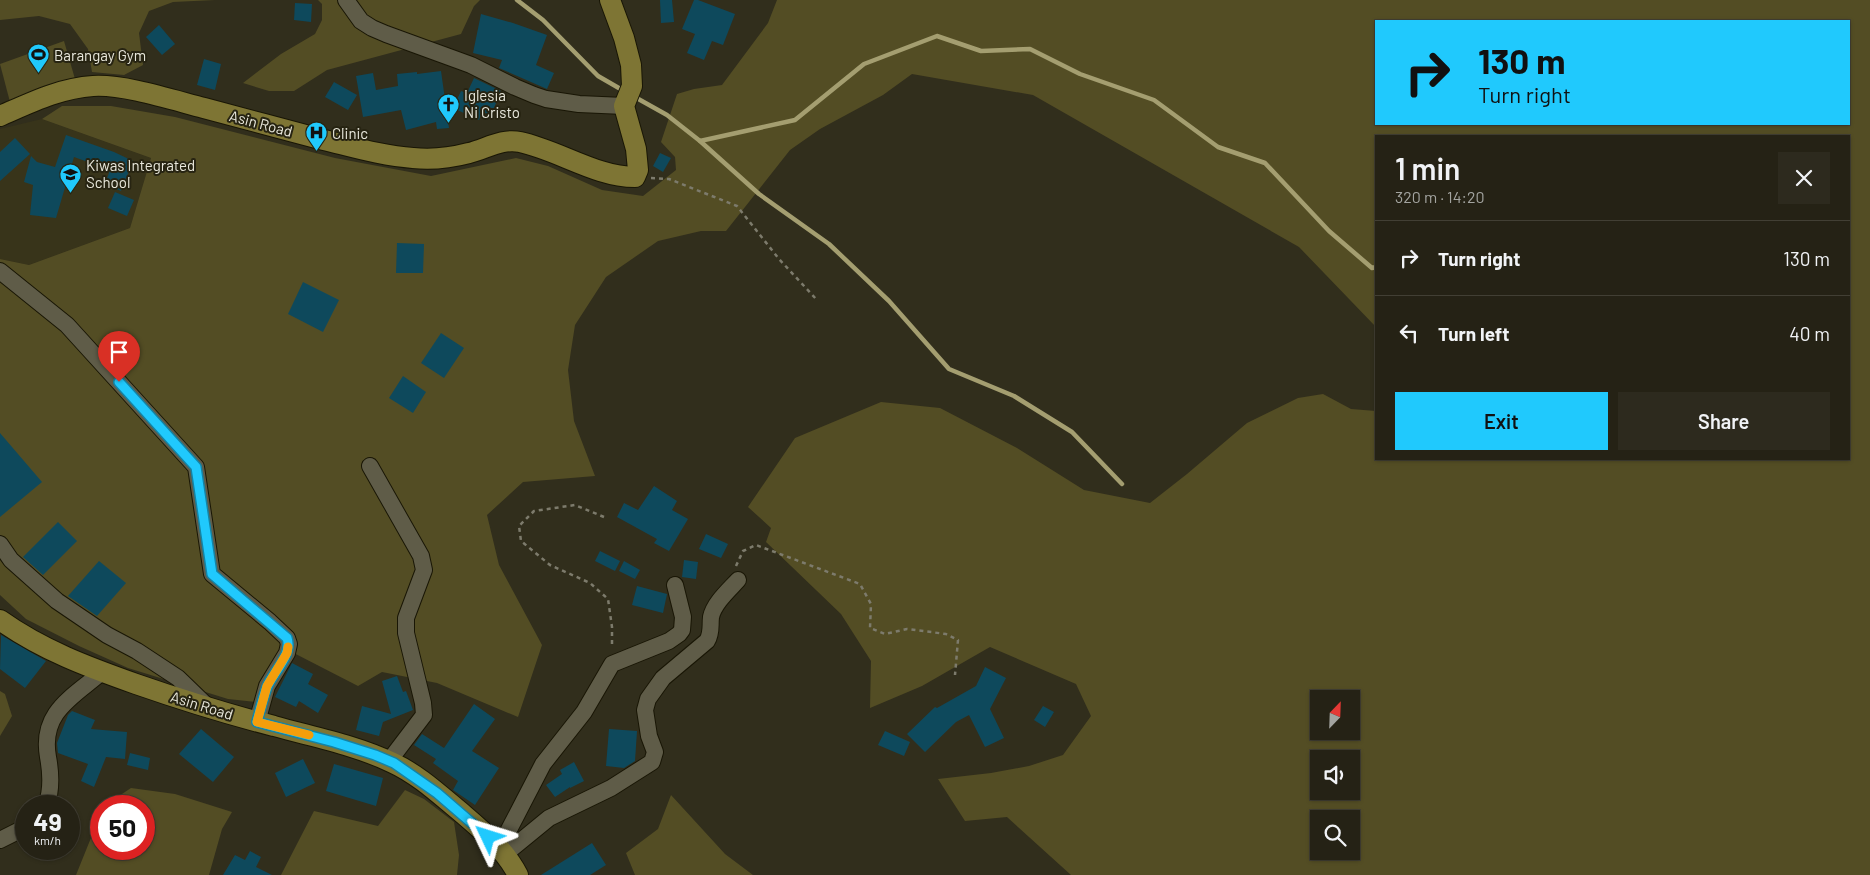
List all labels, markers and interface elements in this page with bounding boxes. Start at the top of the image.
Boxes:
text: 130 m [1478,39,1565,81]
icon: right [1395,40,1460,105]
sports icon: Barangay Gym [26,43,50,74]
place label: Barangay Gym [54,46,146,64]
text: Turn right [1478,81,1571,107]
place label: Iglesia Ni Cristo [464,86,520,121]
church icon: Iglesia Ni Cristo [436,92,460,123]
street label: Asin Road [228,106,294,140]
hospital icon: Clinic [304,121,328,152]
place label: Clinic [332,124,368,142]
text: 1 min [1395,150,1460,186]
button: close [1778,152,1830,204]
place label: Kiwas Integrated School [86,156,195,191]
school or university icon: Kiwas Integrated School [58,162,82,193]
text: 320 m · 14:20 [1395,187,1485,206]
icon: right [1395,244,1423,272]
text: Turn right [1438,247,1520,270]
text: 130 m [1783,247,1830,270]
icon: left [1395,319,1423,347]
text: Turn left [1438,322,1509,345]
text: 40 m [1789,322,1830,345]
pin [98,331,140,382]
icon: arrive [105,338,133,366]
button: Exit [1395,392,1608,450]
button: Share [1618,392,1830,450]
street label: Asin Road [169,687,235,723]
north arrow [1310,690,1360,740]
map controls [1310,690,1360,860]
button: sound [1310,750,1360,800]
speed limit sign: 50 [90,795,155,860]
text: 49 [33,806,62,836]
position arrow [461,810,513,862]
button: search [1310,810,1360,860]
text: km/h [34,833,61,847]

